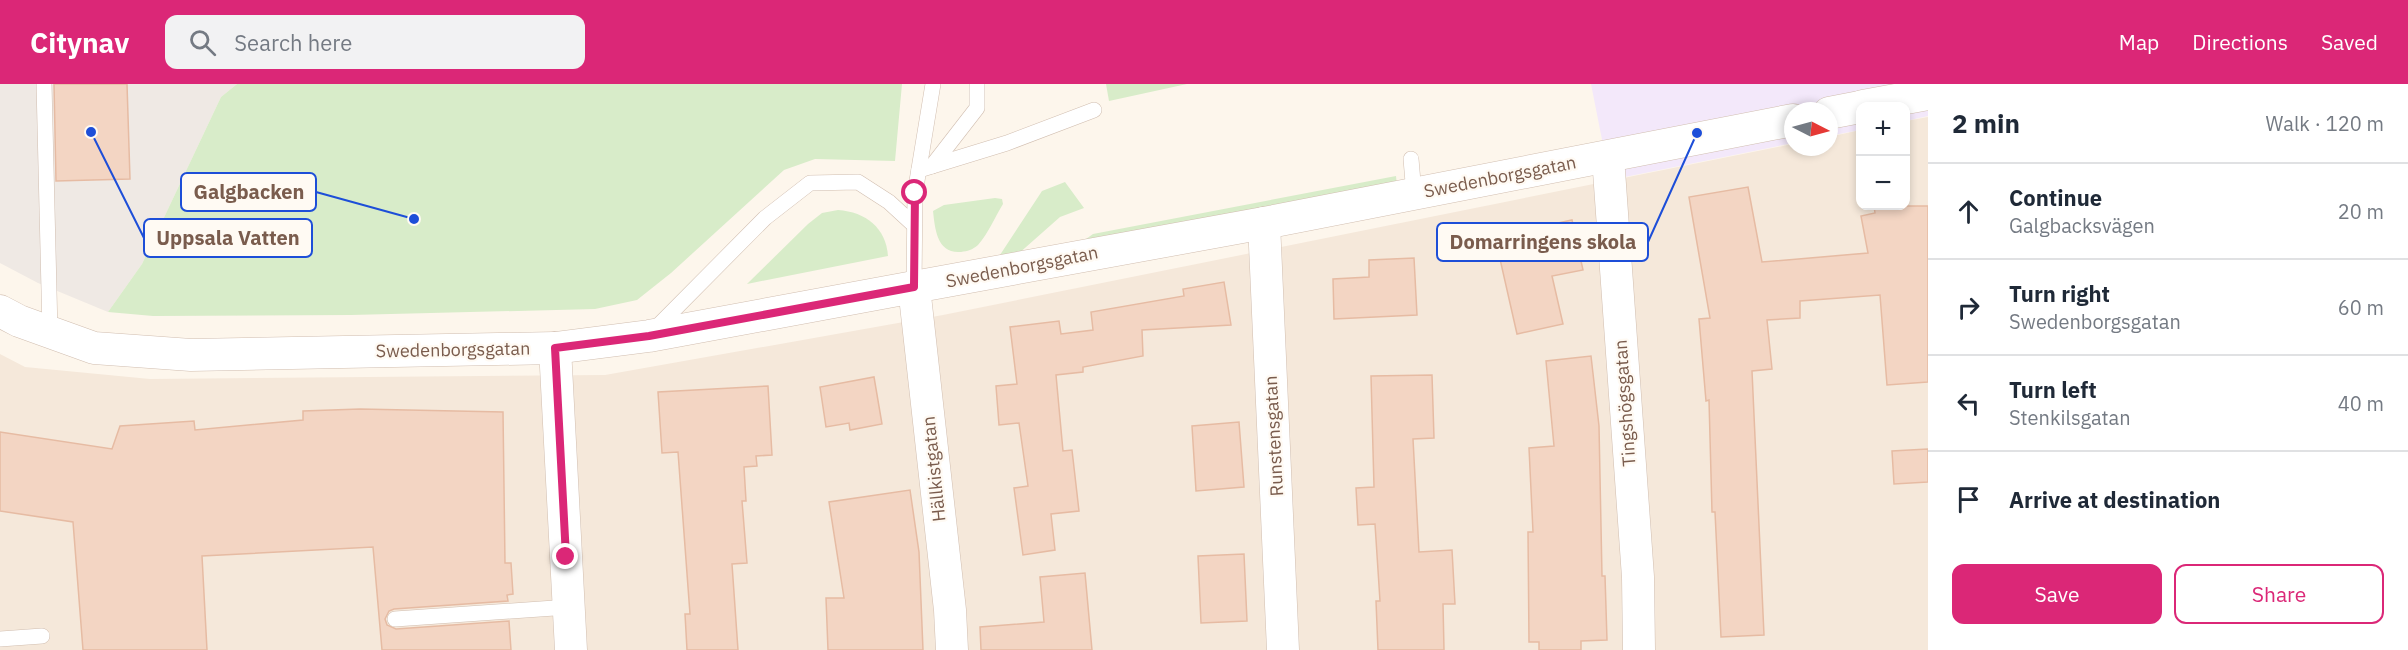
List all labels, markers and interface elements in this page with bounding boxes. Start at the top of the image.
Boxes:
search box [165,15,585,69]
text: Citynav [30,24,129,61]
icon: search [186,26,219,59]
text: Search here [234,28,352,57]
text: Map [2119,28,2159,56]
text: Directions [2192,28,2288,56]
text: Saved [2321,28,2378,56]
north arrow [1784,102,1838,156]
map controls [1856,102,1910,210]
button: + [1856,102,1910,156]
text: 2 min [1952,106,2020,140]
text: Walk · 120 m [2266,110,2384,137]
street label: Swedenborgsgatan [1422,150,1578,203]
button: − [1856,156,1910,210]
callout: Galgbacken [181,173,316,211]
text: Galgbacken [194,178,304,205]
route start [901,179,927,205]
text: Continue [2009,183,2102,212]
icon: ahead [1952,195,1985,228]
text: 20 m [2338,198,2384,225]
text: Galgbacksvägen [2009,212,2155,239]
callout: Uppsala Vatten [144,219,312,257]
callout: Domarringens skola [1437,223,1648,261]
text: Uppsala Vatten [156,224,300,251]
text: Domarringens skola [1450,228,1636,255]
street label: Swedenborgsgatan [944,240,1100,293]
text: Turn right [2009,279,2110,308]
icon: right [1952,291,1985,324]
text: 60 m [2338,294,2384,321]
text: Swedenborgsgatan [2009,308,2181,335]
street label: Swedenborgsgatan [375,337,531,362]
street label: Tingshögsgatan [1609,339,1640,467]
street label: Runstensgatan [1259,375,1288,497]
text: Turn left [2009,375,2097,404]
icon: left [1952,387,1985,420]
text: 40 m [2338,390,2384,417]
text: Stenkilsgatan [2009,404,2131,431]
street label: Hällkistgatan [917,415,950,523]
icon: arrive [1952,483,1985,516]
text: Arrive at destination [2009,485,2220,514]
route end [552,543,578,569]
button: Save [1952,564,2162,624]
button: Share [2174,564,2384,624]

